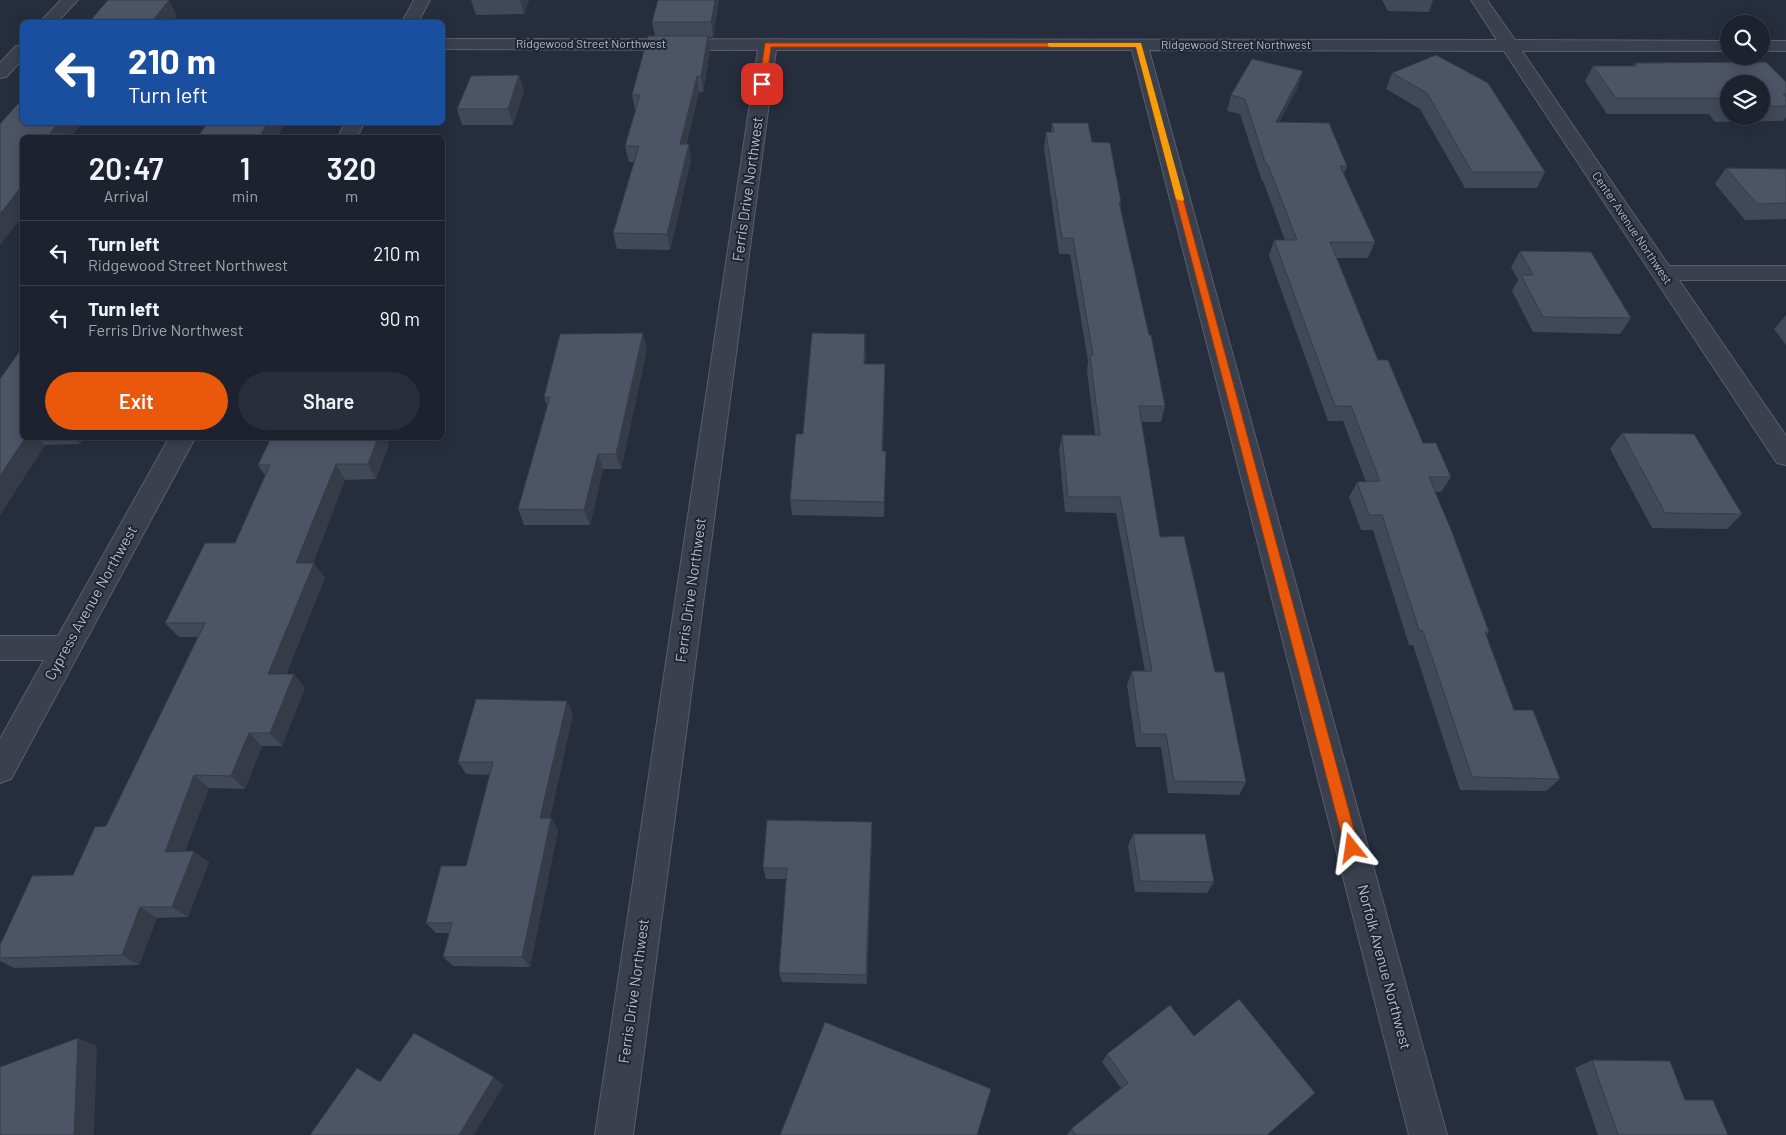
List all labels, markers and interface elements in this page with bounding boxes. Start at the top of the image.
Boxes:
map controls [1720,15,1770,125]
button: search [1720,15,1770,65]
street label: Ridgewood Street Northwest [516,36,666,50]
street label: Ridgewood Street Northwest [1161,37,1311,51]
text: 210 m [128,39,216,81]
icon: left [45,40,110,105]
pin [741,63,783,105]
icon: arrive [748,70,776,98]
button: layers [1720,75,1770,125]
text: Turn left [128,81,208,107]
street label: Ferris Drive Northwest [728,115,766,262]
text: 20:47 [89,150,163,186]
text: 1 [240,150,250,186]
text: 320 [327,150,376,186]
street label: Center Avenue Northwest [1590,168,1676,286]
text: Arrival [104,186,148,205]
text: min [232,186,258,205]
text: m [345,186,358,205]
text: Turn left [88,232,159,255]
icon: left [45,239,73,267]
text: 210 m [373,242,420,265]
text: Ridgewood Street Northwest [88,255,288,274]
text: Turn left [88,297,159,320]
icon: left [45,304,73,332]
text: 90 m [380,307,420,330]
text: Ferris Drive Northwest [88,320,244,339]
button: Exit [45,372,228,430]
button: Share [238,372,420,430]
street label: Ferris Drive Northwest [671,516,709,663]
street label: Cypress Avenue Northwest [40,522,140,683]
position arrow [1325,821,1377,873]
street label: Norfolk Avenue Northwest [1354,882,1416,1051]
street label: Ferris Drive Northwest [614,917,652,1064]

